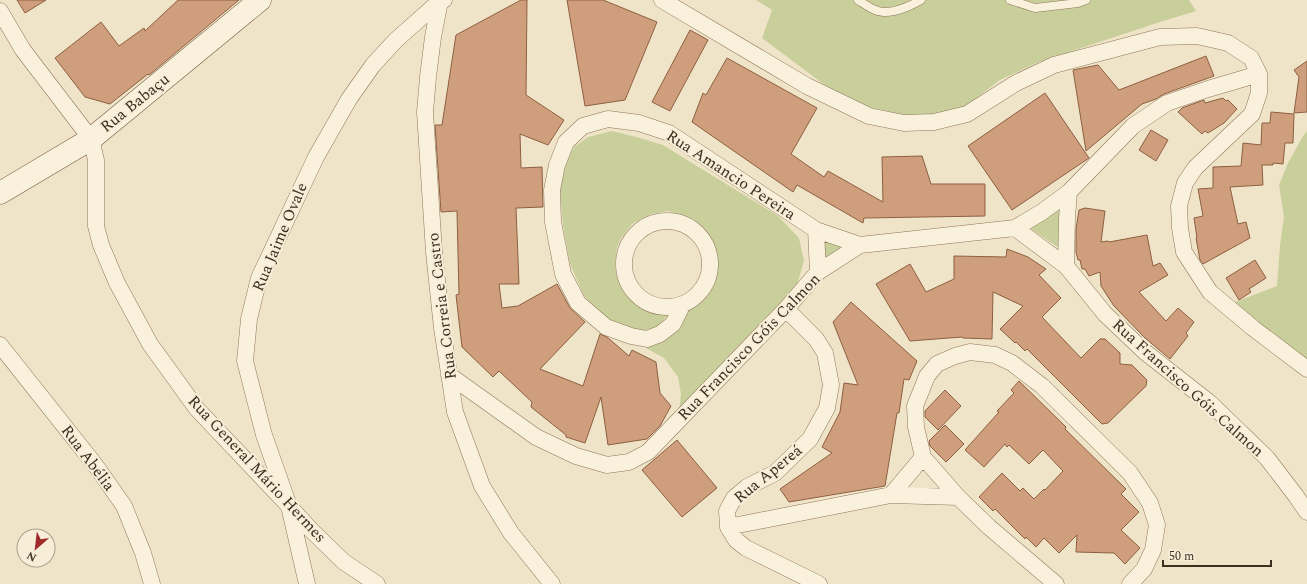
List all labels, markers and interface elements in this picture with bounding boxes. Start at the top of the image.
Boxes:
street label: Rua Babaçu [95,67,175,138]
street label: Rua Amancio Pereira [661,124,801,226]
street label: Rua Jaime Ovale [246,179,314,295]
street label: Rua Correia e Castro [421,231,463,381]
street label: Rua Francisco Góis Calmon [672,268,826,426]
street label: Rua Francisco Góis Calmon [1107,313,1269,463]
street label: Rua General Mário Hermes [182,390,332,548]
street label: Rua Abélia [55,420,121,496]
street label: Rua Apereá [728,439,808,509]
north arrow [16,528,56,568]
scale bar [1163,542,1271,568]
text: N [24,547,39,566]
text: 50 m [1169,547,1194,566]

